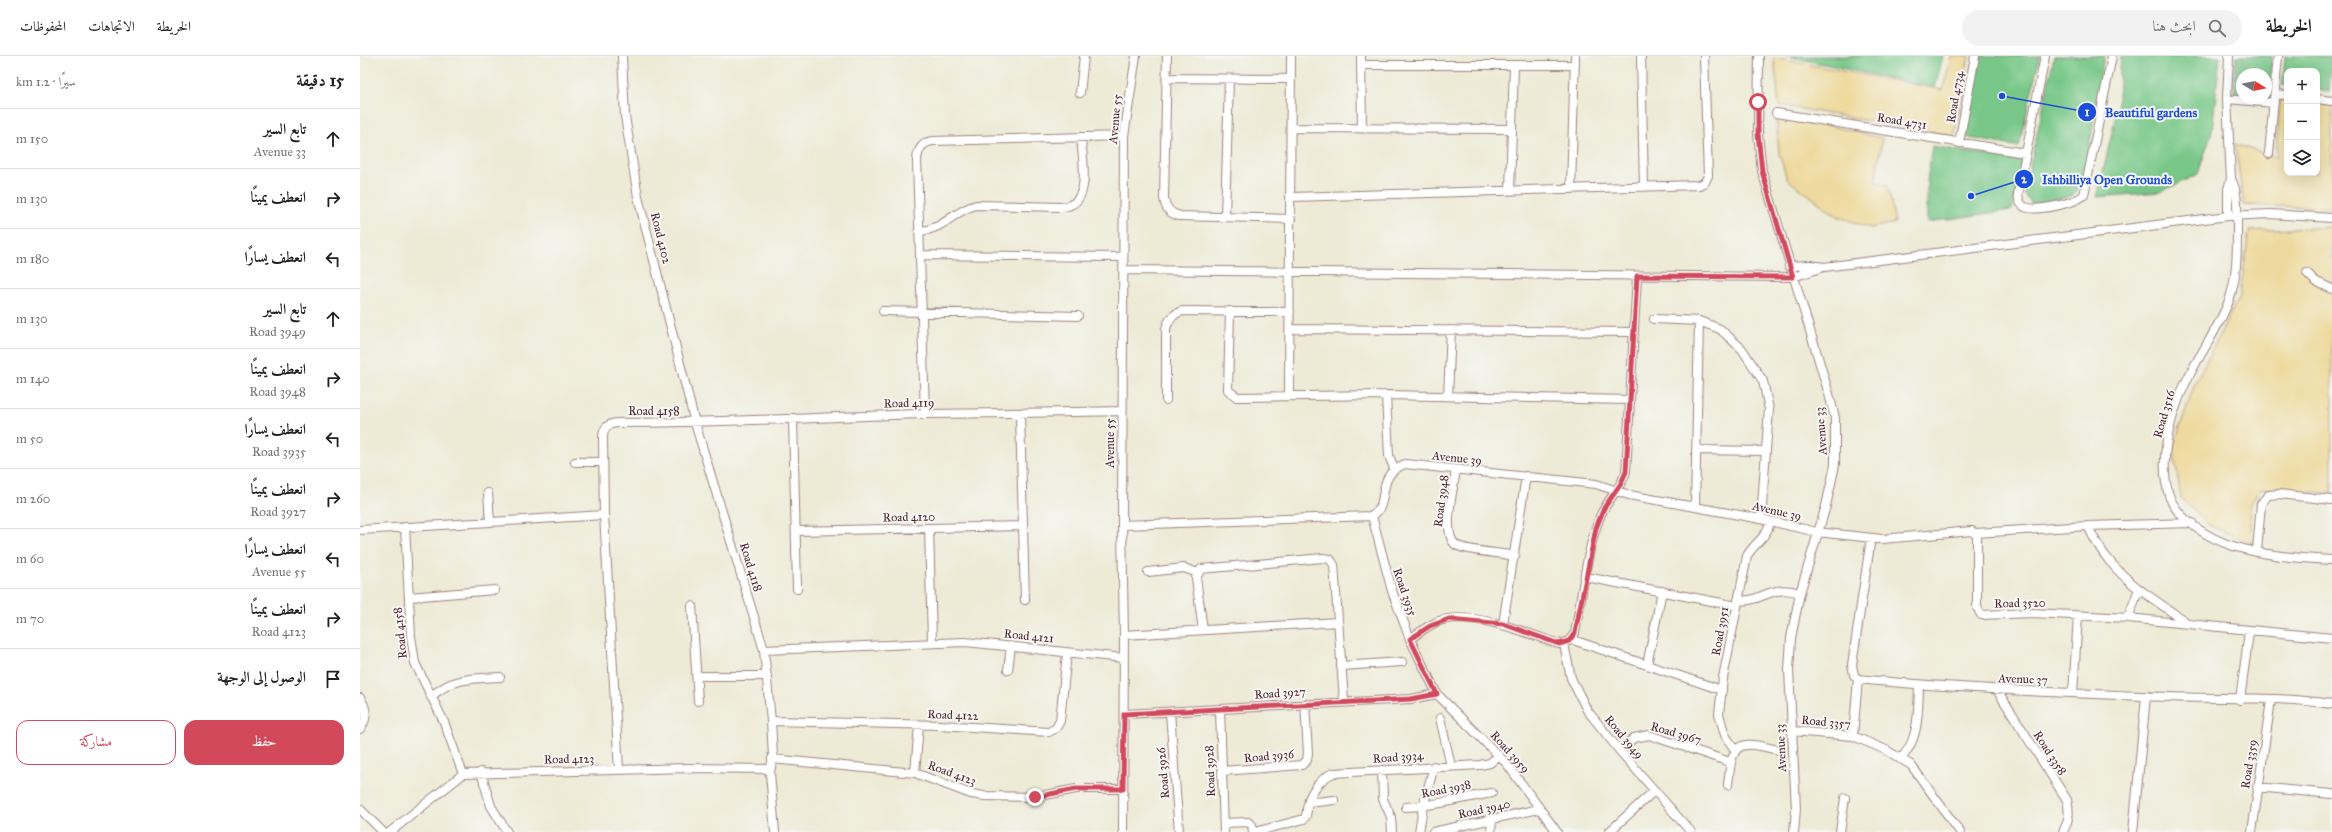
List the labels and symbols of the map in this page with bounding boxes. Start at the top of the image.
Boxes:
north arrow [2236,68,2272,104]
street label: Road 4734 [1944,70,1966,124]
street label: Avenue 55 [1106,93,1124,145]
route start [1749,93,1767,111]
callout: Beautiful gardens [2077,100,2205,125]
text: 1 [2085,105,2090,119]
text: Beautiful gardens [2105,105,2197,121]
street label: Road 4731 [1876,110,1928,132]
callout: Ishbilliya Open Grounds [2014,167,2180,192]
text: 2 [2021,172,2028,186]
text: Ishbilliya Open Grounds [2042,172,2172,188]
street label: Road 4102 [648,211,674,265]
street label: Road 3516 [2150,388,2178,440]
street label: Road 4119 [884,396,934,410]
street label: Road 4158 [628,404,680,418]
street label: Avenue 33 [1812,406,1830,457]
street label: Avenue 55 [1103,418,1117,469]
street label: Avenue 39 [1430,448,1483,468]
street label: Road 3948 [1431,474,1451,528]
street label: Avenue 39 [1750,498,1803,523]
street label: Road 4120 [883,510,935,524]
street label: Road 4118 [737,541,765,593]
street label: Road 3935 [1390,566,1420,618]
street label: Road 3520 [1994,596,2046,610]
street label: Road 3951 [1709,605,1731,657]
street label: Road 4158 [390,607,410,659]
street label: Road 4121 [1003,626,1055,646]
street label: Avenue 37 [1997,671,2048,687]
street label: Road 3927 [1254,684,1306,702]
street label: Road 4122 [927,707,979,723]
street label: Road 3949 [1602,712,1646,762]
street label: Road 3357 [1801,713,1851,731]
street label: Road 3967 [1649,719,1703,747]
street label: Avenue 33 [1773,723,1789,773]
street label: Road 3959 [1488,728,1532,776]
street label: Road 3358 [2031,728,2069,778]
street label: Road 3359 [2238,738,2260,790]
street label: Road 3928 [1202,745,1218,797]
street label: Road 3926 [1154,746,1172,799]
street label: Road 3936 [1243,747,1296,765]
street label: Road 3934 [1372,748,1424,766]
street label: Road 4123 [544,752,594,766]
street label: Road 4123 [926,758,978,788]
street label: Road 3938 [1420,777,1472,801]
route end [1026,788,1044,806]
street label: Road 3940 [1457,797,1511,821]

